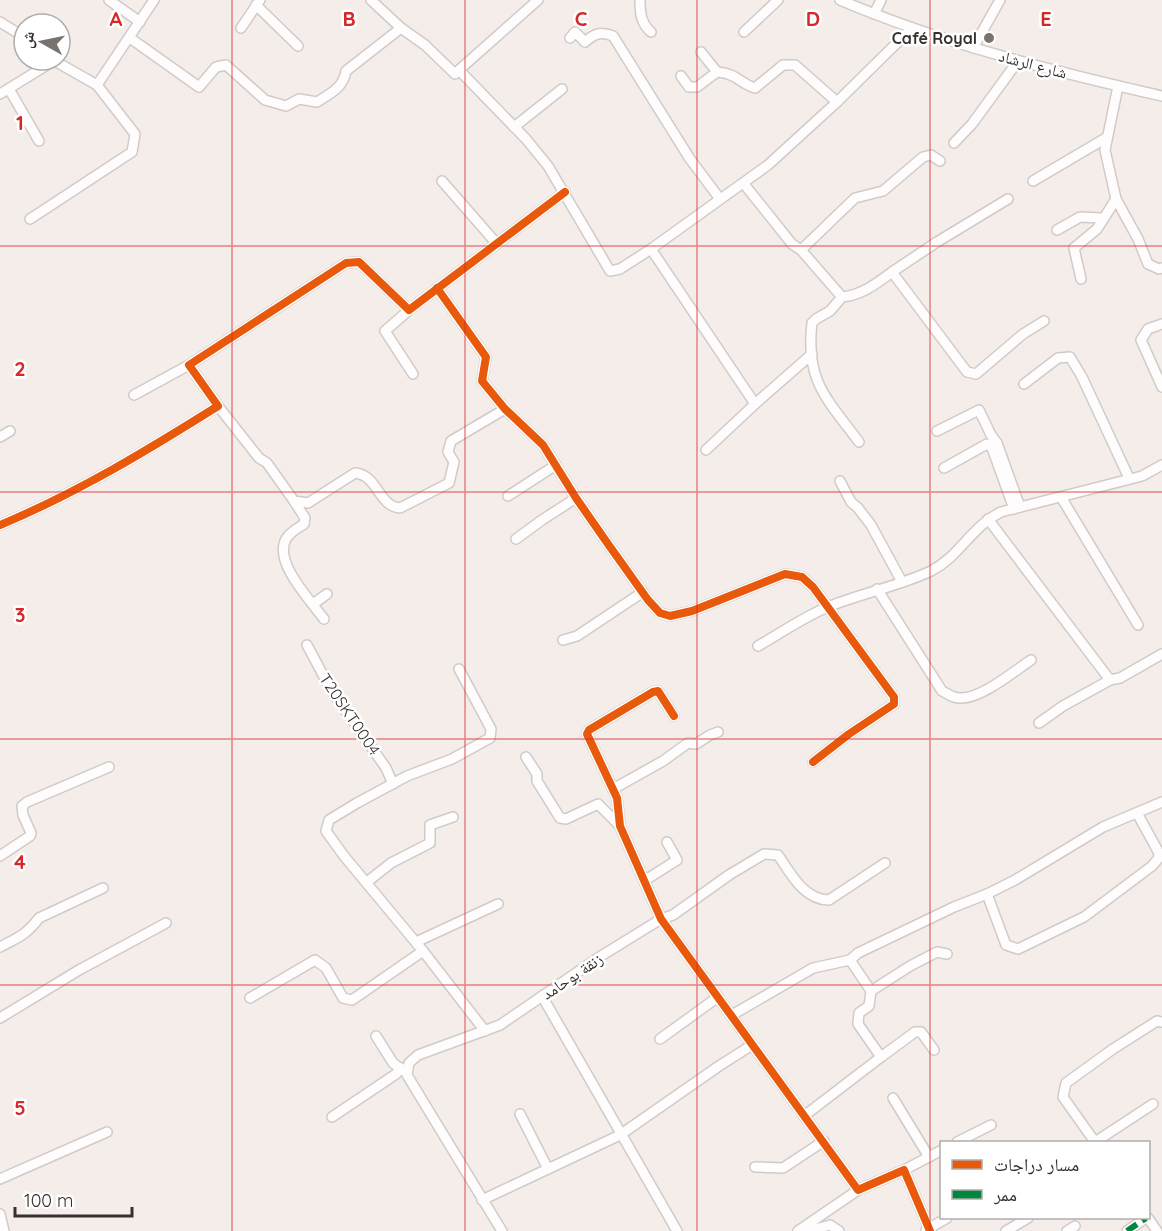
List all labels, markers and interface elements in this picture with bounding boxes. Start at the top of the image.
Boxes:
text: A [110,6,123,31]
text: B [342,6,356,31]
text: C [575,6,588,31]
text: D [806,6,820,31]
text: E [1040,6,1052,31]
north arrow [12,12,72,72]
place label: Café Royal [892,28,977,48]
text: ش [16,30,38,50]
marker: Café Royal [982,31,996,45]
street label: شارع الرشاد [997,45,1069,84]
text: 1 [16,110,24,135]
text: 2 [14,356,26,381]
text: 3 [15,602,25,627]
street label: T20SKT0004 [315,669,385,759]
text: 4 [14,849,26,874]
street label: زنقة بوحامد [538,948,606,1004]
text: 5 [14,1095,26,1120]
legend [940,1141,1150,1219]
text: مسار دراجات [994,1153,1079,1176]
scale bar [15,1180,132,1218]
text: ممر [993,1183,1017,1206]
text: 100 m [24,1189,73,1212]

